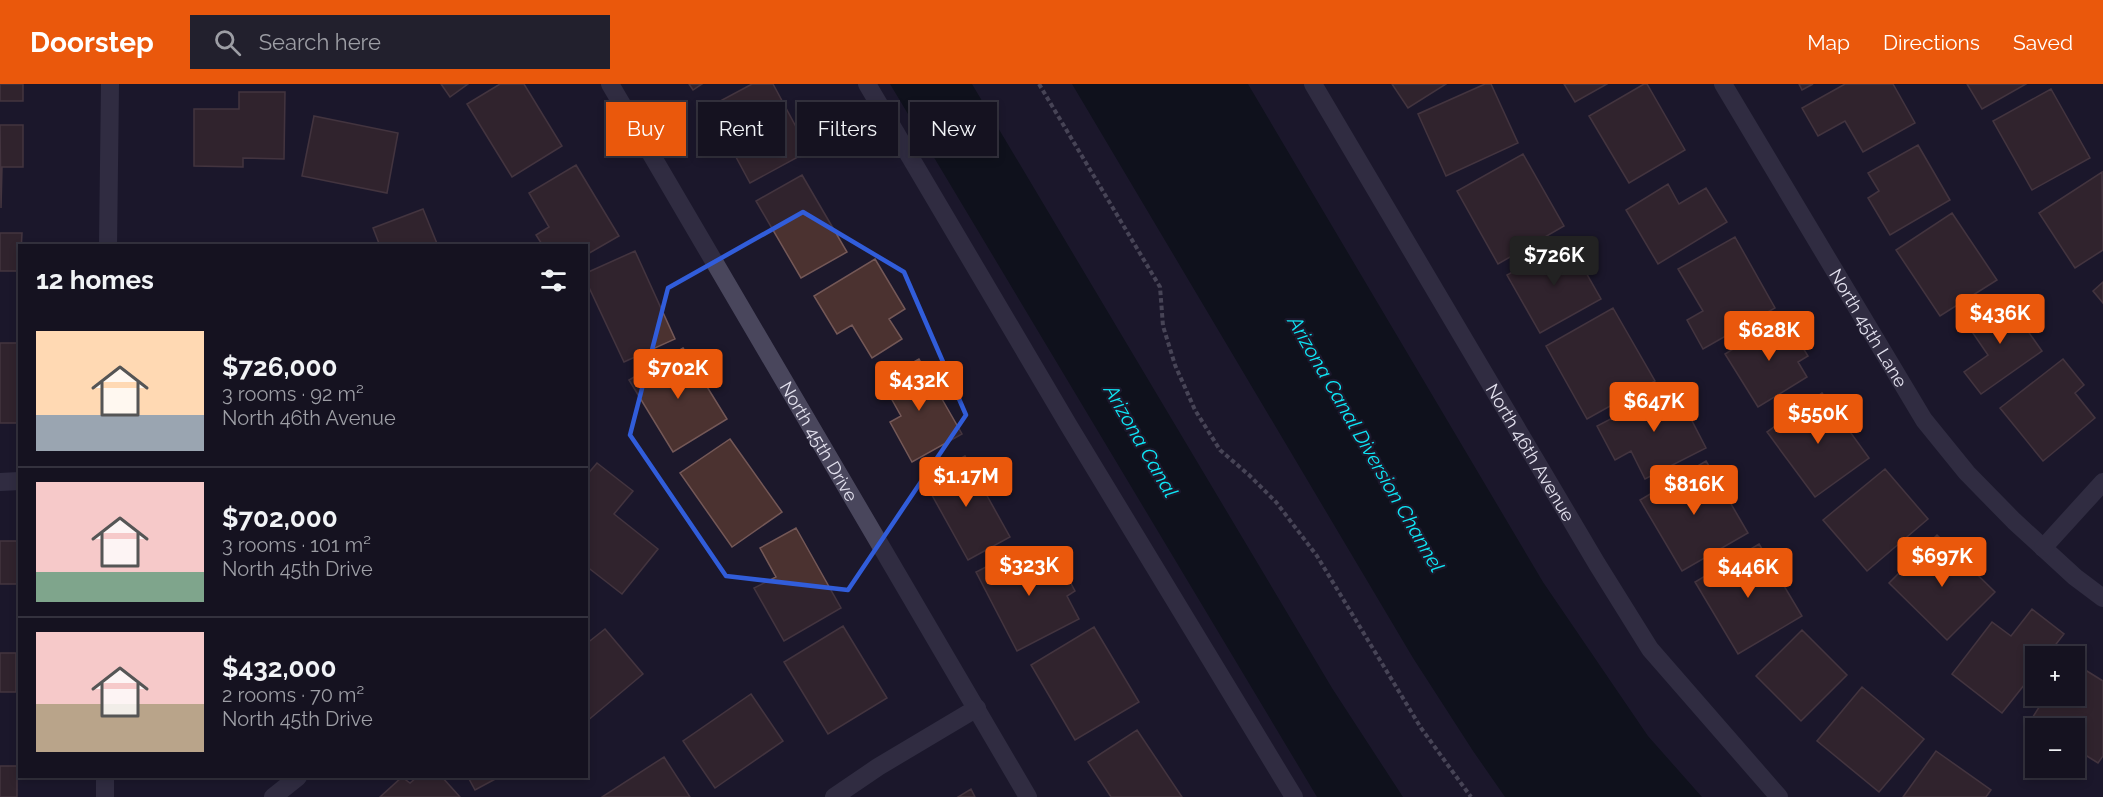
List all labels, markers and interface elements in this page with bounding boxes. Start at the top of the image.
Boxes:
search box [190,15,610,69]
text: Doorstep [30,26,154,59]
icon: search [211,26,244,59]
text: Search here [259,29,381,55]
text: Map [1807,30,1850,55]
text: Directions [1883,30,1980,55]
text: Saved [2013,30,2073,55]
chip: Buy [606,102,686,156]
chip: Rent [698,102,785,156]
chip: Filters [797,102,898,156]
chip: New [910,102,997,156]
pin: $726K [1512,236,1596,287]
text: $726K [1524,243,1584,267]
icon: filters [537,264,570,297]
text: 12 homes [36,265,154,295]
street label: North 45th Lane [1825,265,1912,391]
pin: $436K [1958,294,2042,345]
text: $436K [1970,301,2030,325]
water label: Arizona Canal Diversion Channel [1282,311,1449,576]
pin: $628K [1727,311,1811,362]
text: $628K [1738,318,1800,342]
pin: $702K [636,349,720,400]
text: $726,000 [222,352,337,382]
icon: home [84,355,156,427]
text: $702K [648,356,708,380]
pin: $432K [877,361,961,412]
text: $432K [889,368,949,392]
street label: North 45th Drive [776,377,863,505]
water label: Arizona Canal [1099,379,1183,502]
street label: North 46th Avenue [1482,380,1580,525]
text: 3 rooms · 92 m² [222,382,364,406]
pin: $647K [1612,382,1696,433]
text: $647K [1624,389,1684,413]
pin: $550K [1776,394,1860,445]
text: $550K [1788,401,1848,425]
text: North 46th Avenue [222,406,396,430]
pin: $1.17M [917,457,1015,508]
text: $1.17M [933,464,999,488]
pin: $816K [1652,465,1736,516]
text: $816K [1664,472,1724,496]
text: $702,000 [222,503,338,533]
icon: home [84,506,156,578]
text: 3 rooms · 101 m² [222,533,371,557]
pin: $697K [1900,537,1984,588]
text: $697K [1911,544,1973,568]
pin: $323K [987,546,1071,597]
pin: $446K [1706,548,1790,599]
text: $323K [999,553,1059,577]
text: $446K [1717,555,1779,579]
text: North 45th Drive [222,557,373,581]
map controls [2025,646,2085,778]
button: + [2025,646,2085,706]
text: $432,000 [222,653,336,683]
icon: home [84,656,156,728]
text: 2 rooms · 70 m² [222,683,364,707]
text: North 45th Drive [222,707,373,731]
button: − [2025,718,2085,778]

